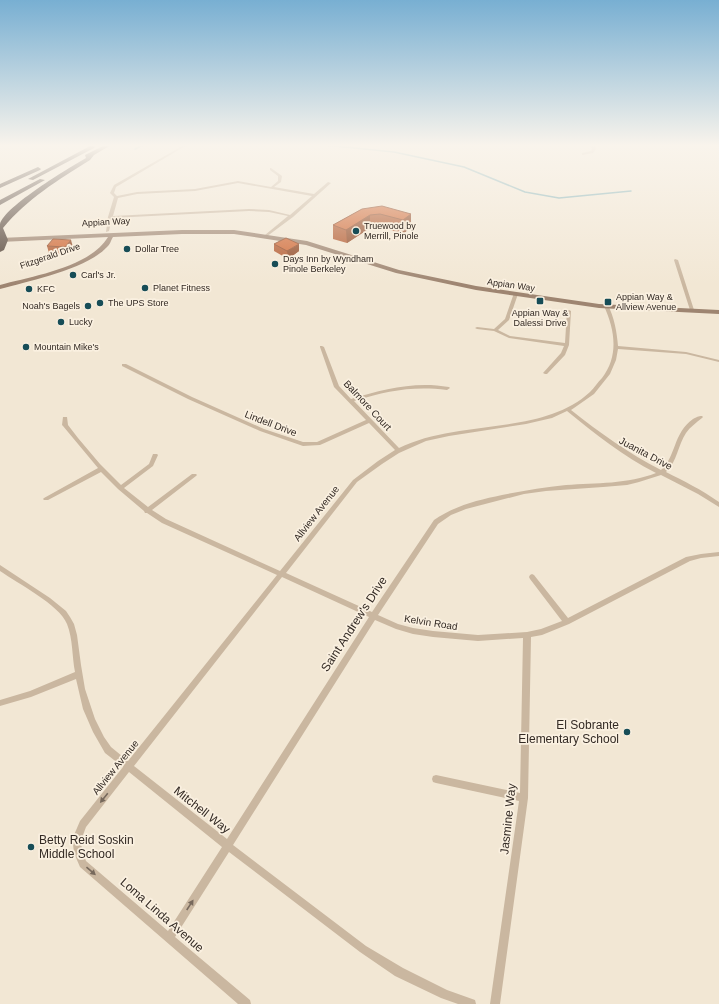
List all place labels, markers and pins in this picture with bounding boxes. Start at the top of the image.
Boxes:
place label: Truewood by Merrill, Pinole [364,221,419,241]
marker: Truewood by Merrill, Pinole [351,226,361,236]
marker: Dollar Tree [122,244,132,254]
place label: Dollar Tree [135,244,179,254]
place label: Days Inn by Wyndham Pinole Berkeley [283,254,373,274]
marker: Days Inn by Wyndham Pinole Berkeley [270,259,280,269]
marker: Carl's Jr. [68,270,78,280]
place label: Carl's Jr. [81,270,116,280]
marker: Planet Fitness [140,283,150,293]
place label: Planet Fitness [153,283,211,293]
marker: KFC [24,284,34,294]
place label: KFC [37,284,56,294]
place label: Appian Way & Allview Avenue [616,292,676,312]
marker: Appian Way & Dalessi Drive [535,296,545,306]
marker: Appian Way & Allview Avenue [603,297,613,307]
marker: The UPS Store [95,298,105,308]
place label: The UPS Store [108,298,169,308]
place label: Noah's Bagels [22,301,80,311]
marker: Noah's Bagels [83,301,93,311]
place label: Appian Way & Dalessi Drive [512,308,568,328]
marker: Lucky [56,317,66,327]
place label: Lucky [69,317,93,327]
marker: Mountain Mike's [21,342,31,352]
place label: Mountain Mike's [34,342,99,352]
place label: El Sobrante Elementary School [518,718,619,746]
marker: El Sobrante Elementary School [622,727,632,737]
place label: Betty Reid Soskin Middle School [39,833,134,861]
marker: Betty Reid Soskin Middle School [26,842,36,852]

